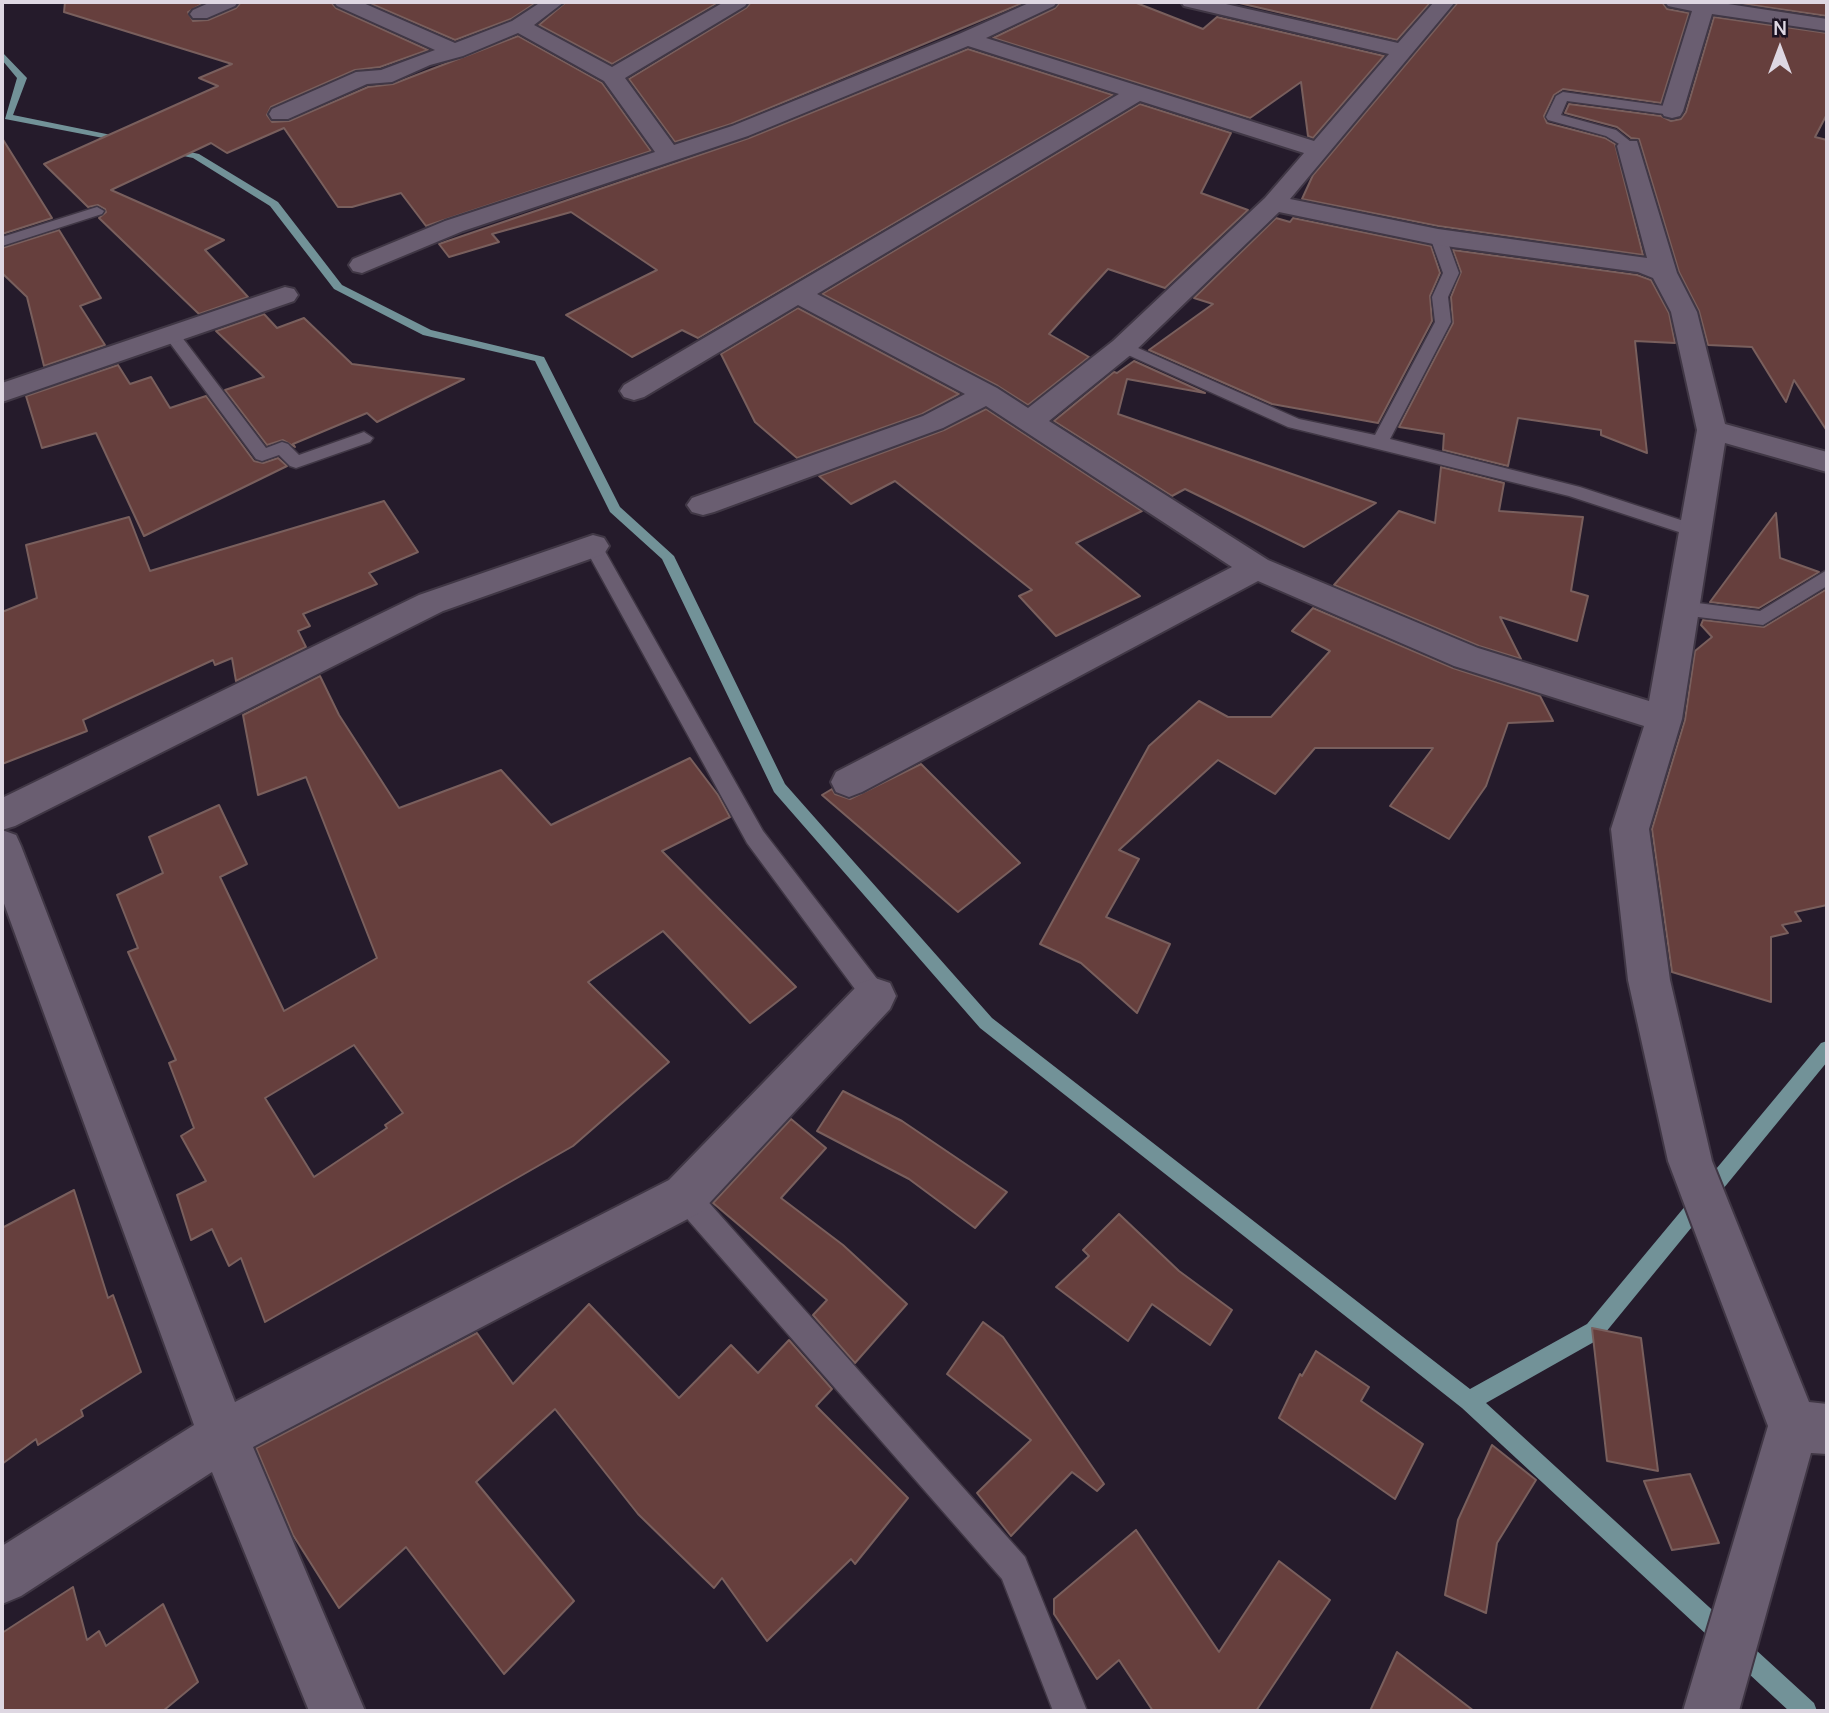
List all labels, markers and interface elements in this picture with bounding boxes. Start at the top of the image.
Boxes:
north arrow [1745,14,1815,84]
text: N [1773,15,1787,41]

